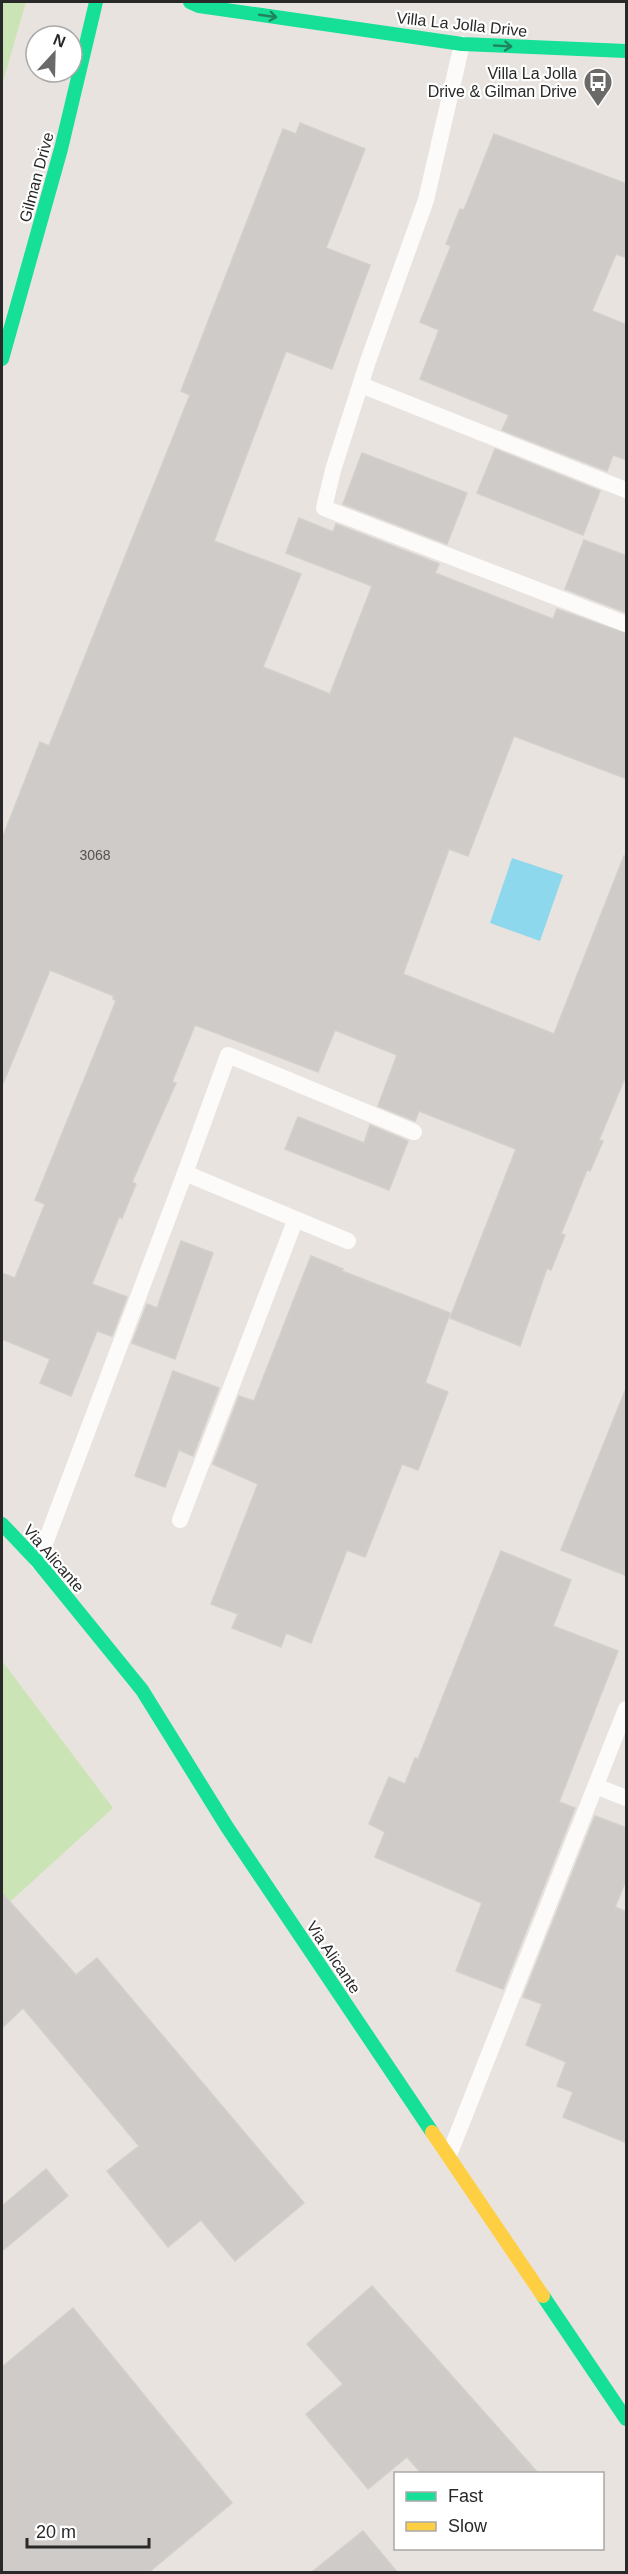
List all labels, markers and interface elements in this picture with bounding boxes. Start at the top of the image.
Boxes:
street label: Villa La Jolla Drive [396,9,528,40]
one-way arrow [257,11,277,22]
north arrow [24,24,84,84]
text: N [51,31,68,51]
one-way arrow [492,41,512,52]
place label: Villa La Jolla Drive & Gilman Drive [428,65,577,100]
bus stop icon: Villa La Jolla Drive & Gilman Drive [582,66,614,108]
street label: Gilman Drive [16,130,57,224]
house number: 3068 [79,847,111,863]
street label: Via Alicante [20,1521,87,1595]
street label: Via Alicante [303,1918,364,1997]
legend [394,2472,604,2550]
text: Fast [448,2486,483,2506]
scale bar [27,2511,148,2549]
text: Slow [448,2516,488,2536]
text: 20 m [36,2522,76,2542]

